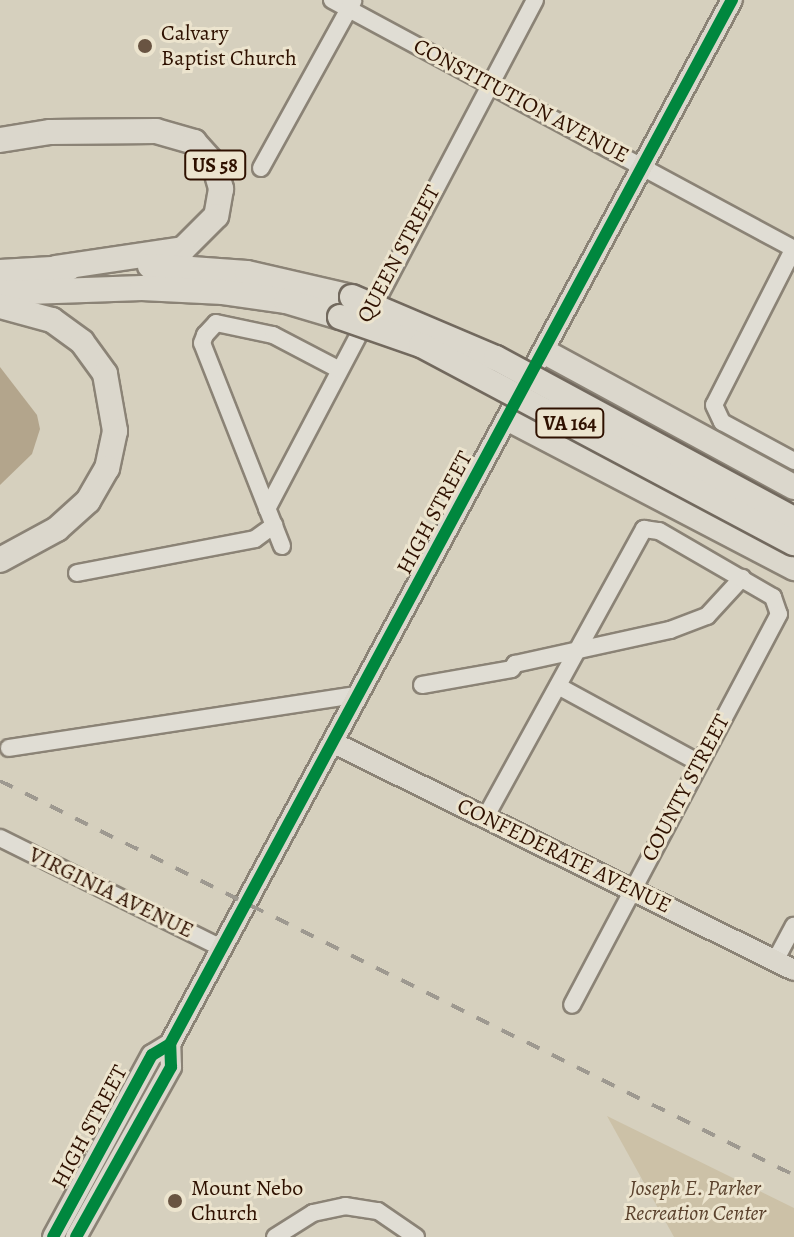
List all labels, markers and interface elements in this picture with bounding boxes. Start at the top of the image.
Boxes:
place label: Calvary Baptist Church [161,20,297,72]
street label: CONSTITUTION AVENUE [409,33,633,169]
marker: Calvary Baptist Church [136,37,154,55]
road number: US 58 [183,149,247,181]
street label: QUEEN STREET [352,181,446,327]
road number: VA 164 [534,407,606,439]
street label: HIGH STREET [392,447,478,579]
street label: COUNTY STREET [636,710,736,866]
street label: CONFEDERATE AVENUE [453,793,675,919]
street label: VIRGINIA AVENUE [24,842,198,944]
street label: HIGH STREET [47,1061,133,1193]
place label: Mount Nebo Church [191,1175,303,1226]
park label: Joseph E. Parker Recreation Center [624,1175,766,1226]
marker: Mount Nebo Church [166,1192,184,1210]

